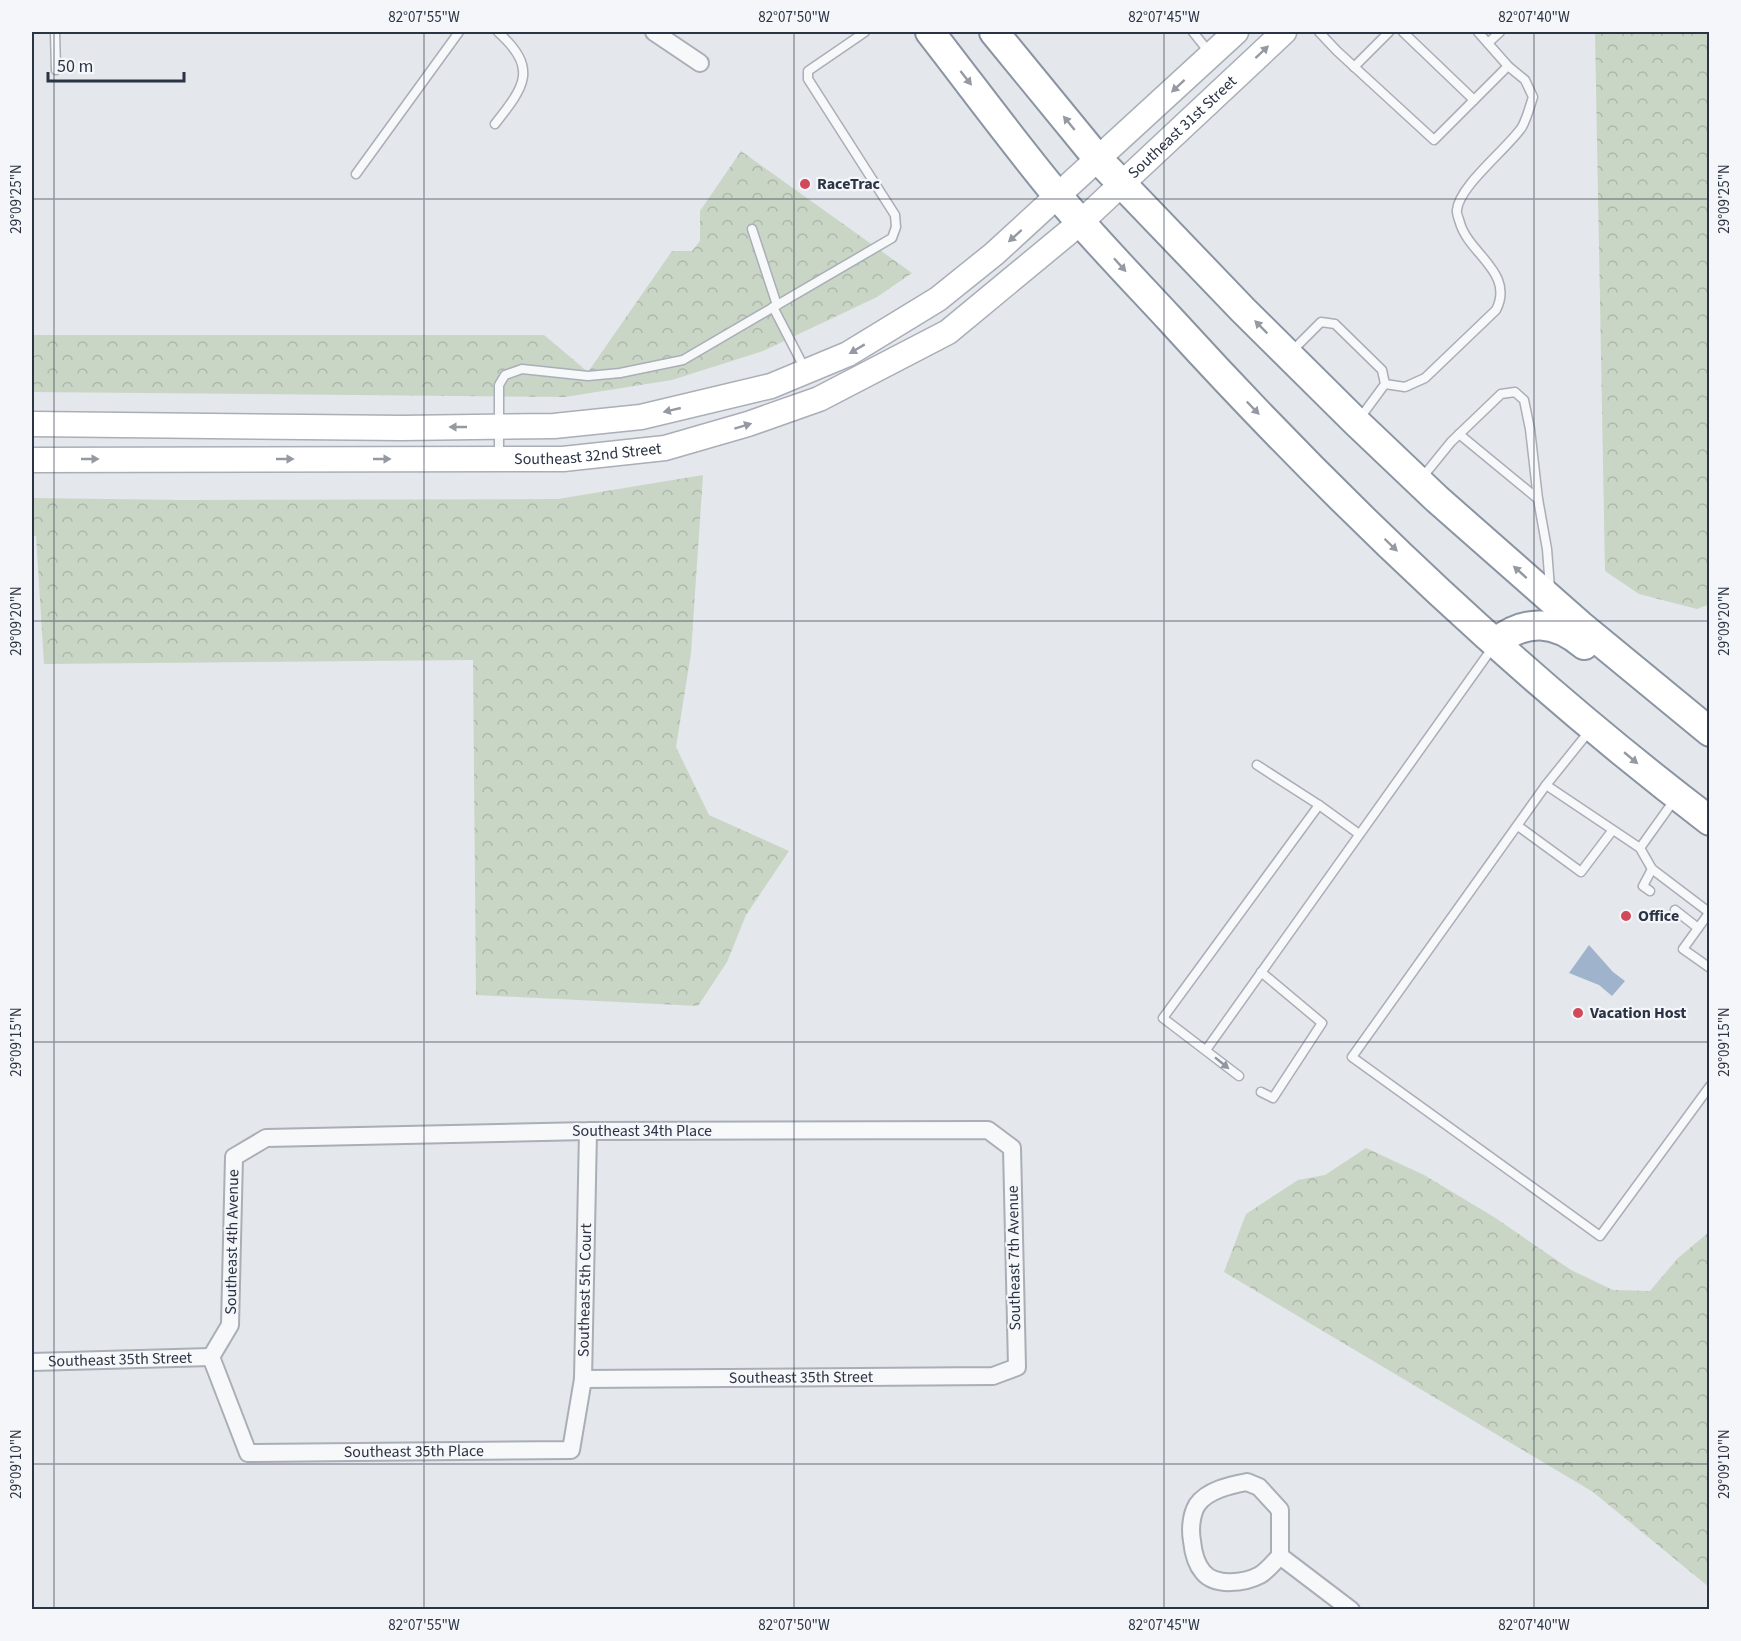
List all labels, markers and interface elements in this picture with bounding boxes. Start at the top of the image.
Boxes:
text: 82°07'55"W [388,7,460,28]
text: 82°07'50"W [758,7,830,28]
text: 82°07'45"W [1128,7,1200,28]
text: 82°07'40"W [1498,7,1570,28]
scale bar [48,45,184,83]
one-way arrow [1254,45,1269,59]
text: 50 m [57,54,93,79]
one-way arrow [959,70,972,86]
street label: Southeast 31st Street [1123,70,1242,184]
one-way arrow [1171,78,1185,92]
one-way arrow [1062,115,1075,131]
text: 29°09'25"N [6,164,27,234]
text: 29°09'25"N [1714,164,1735,234]
place label: RaceTrac [817,173,881,195]
marker: RaceTrac [798,177,812,191]
one-way arrow [1008,229,1023,242]
one-way arrow [1113,258,1127,272]
one-way arrow [1254,321,1268,335]
one-way arrow [849,343,865,354]
one-way arrow [1246,400,1260,415]
one-way arrow [663,405,682,415]
one-way arrow [734,421,752,430]
one-way arrow [448,422,467,432]
street label: Southeast 32nd Street [514,437,663,470]
one-way arrow [80,454,99,464]
one-way arrow [275,454,294,464]
one-way arrow [372,454,391,464]
one-way arrow [1384,538,1399,552]
one-way arrow [1513,566,1528,579]
text: 29°09'20"N [6,586,27,656]
text: 29°09'20"N [1714,586,1735,656]
one-way arrow [1623,751,1639,764]
place label: Office [1638,905,1679,927]
marker: Office [1619,909,1633,923]
place label: Vacation Host [1589,1002,1687,1024]
marker: Vacation Host [1571,1006,1585,1020]
text: 29°09'15"N [6,1007,27,1077]
text: 29°09'15"N [1714,1007,1735,1077]
one-way arrow [1215,1056,1230,1068]
street label: Southeast 34th Place [572,1120,712,1142]
street label: Southeast 4th Avenue [220,1169,244,1315]
street label: Southeast 7th Avenue [1002,1185,1026,1331]
street label: Southeast 5th Court [572,1223,597,1357]
street label: Southeast 35th Street [48,1347,193,1373]
street label: Southeast 35th Street [729,1366,874,1389]
text: 29°09'10"N [6,1429,27,1499]
text: 29°09'10"N [1714,1429,1735,1499]
street label: Southeast 35th Place [344,1440,484,1463]
text: 82°07'55"W [388,1615,460,1636]
text: 82°07'50"W [758,1615,830,1636]
text: 82°07'45"W [1128,1615,1200,1636]
text: 82°07'40"W [1498,1615,1570,1636]

